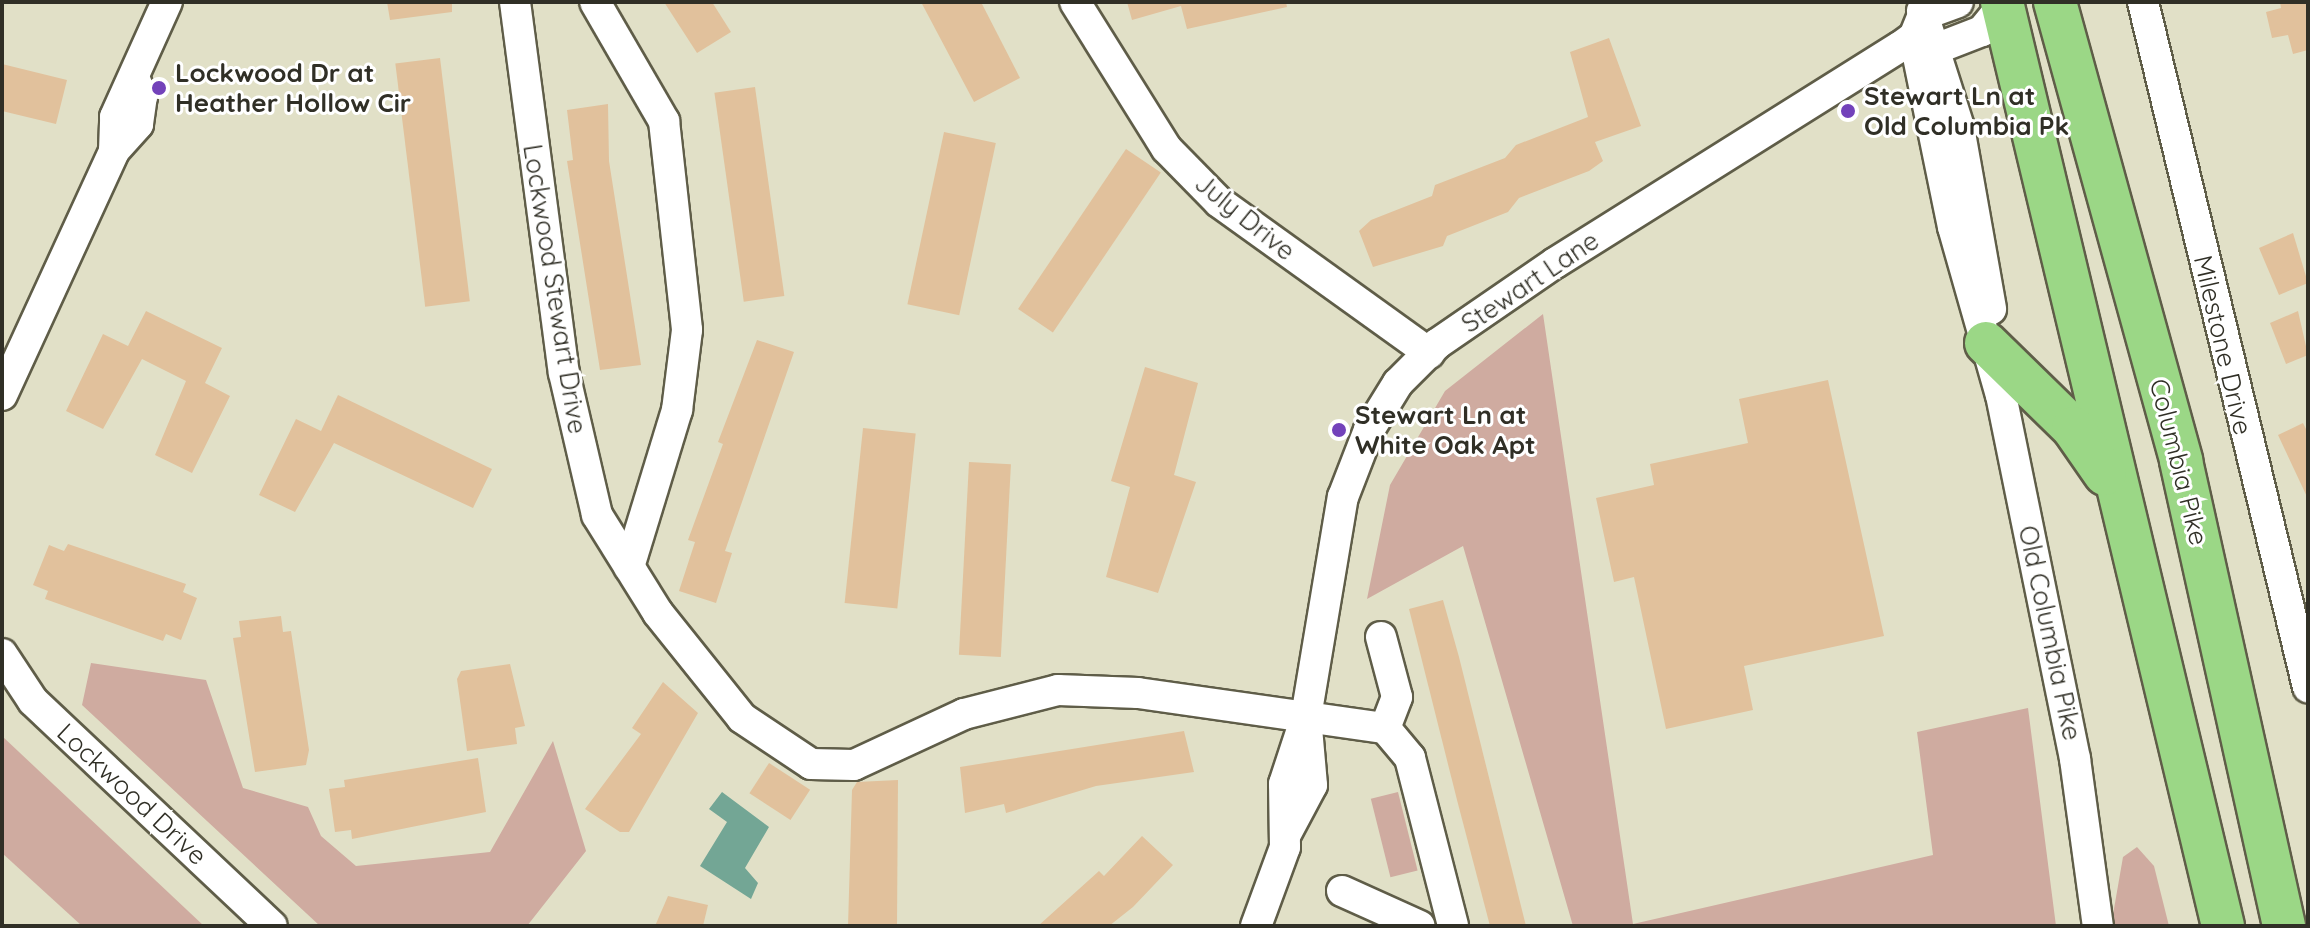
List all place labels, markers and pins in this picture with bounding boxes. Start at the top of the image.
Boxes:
place label: Lockwood Dr at Heather Hollow Cir [175,57,411,118]
marker: Lockwood Dr at Heather Hollow Cir [150,79,168,97]
place label: Stewart Ln at Old Columbia Pk [1864,80,2069,142]
marker: Stewart Ln at Old Columbia Pk [1839,102,1857,120]
place label: Stewart Ln at White Oak Apt [1355,399,1536,460]
marker: Stewart Ln at White Oak Apt [1330,421,1348,439]

